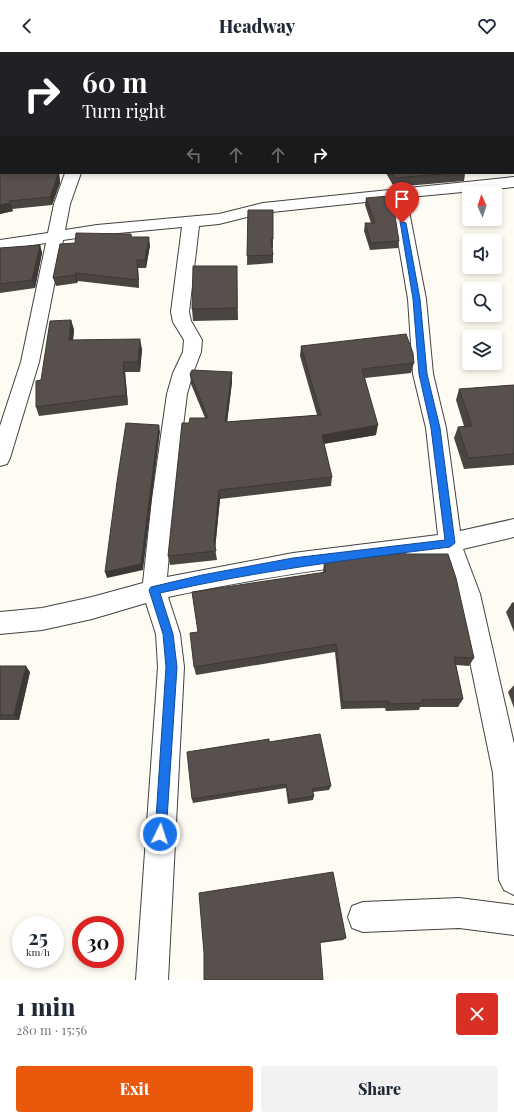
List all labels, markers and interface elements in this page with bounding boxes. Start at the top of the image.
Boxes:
text: Headway [219,14,295,38]
icon: back [16,15,38,37]
icon: heart [476,15,498,37]
text: 60 m [82,63,148,100]
icon: right [16,68,68,120]
text: Turn right [82,99,165,123]
icon: left [183,144,205,166]
icon: ahead [225,144,247,166]
icon: ahead [267,144,289,166]
icon: right [309,144,331,166]
pin [385,182,419,223]
north arrow [462,186,502,226]
map controls [462,186,502,370]
icon: arrive [391,188,413,210]
button: sound [462,234,502,274]
button: search [462,282,502,322]
button: layers [462,330,502,370]
position arrow [139,813,181,855]
speed limit sign: 30 [72,916,124,968]
text: 25 [28,923,48,950]
text: km/h [26,945,50,959]
text: 1 min [16,990,75,1022]
button: close [456,993,498,1035]
text: 280 m · 15:56 [16,1021,87,1038]
button: Exit [16,1066,253,1112]
button: Share [261,1066,498,1112]

